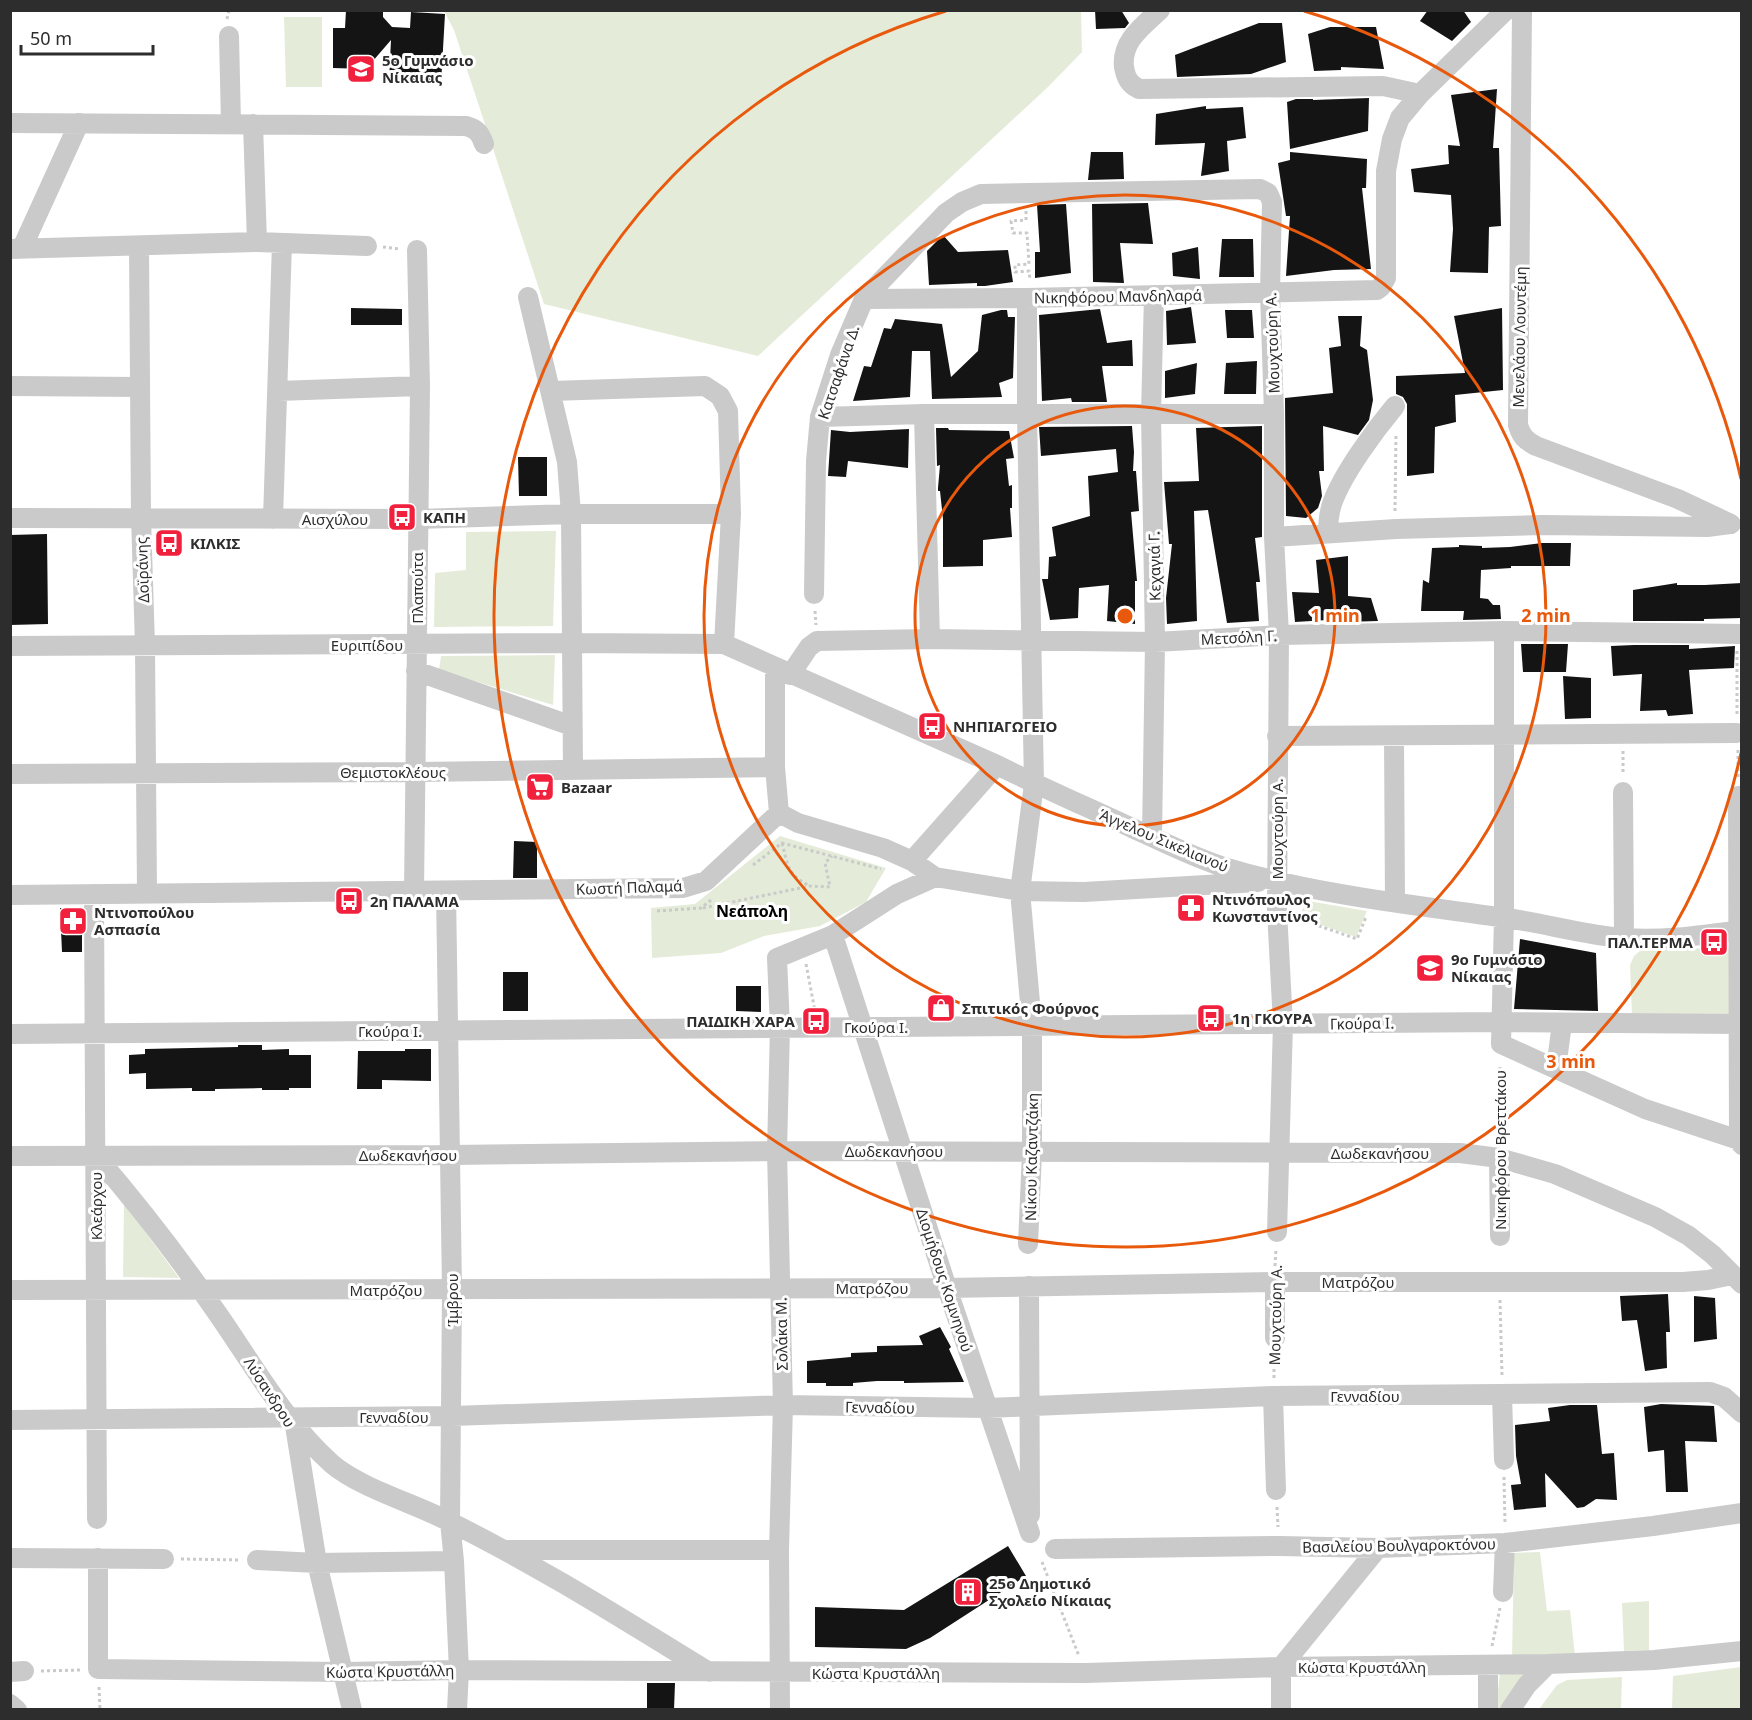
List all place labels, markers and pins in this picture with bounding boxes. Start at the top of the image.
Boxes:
place label: 5o Γυμνάσιο Νίκαιας [382,50,474,87]
school or university icon: 5o Γυμνάσιο Νίκαιας [345,53,377,85]
bus stop icon: ΚΑΠΗ [386,501,418,533]
place label: ΚΑΠΗ [423,507,466,527]
bus stop icon: ΚΙΛΚΙΣ [153,527,185,559]
place label: ΚΙΛΚΙΣ [190,533,240,553]
centre of rings [1115,606,1135,626]
bus stop icon: ΝΗΠΙΑΓΩΓΕΙΟ [916,710,948,742]
place label: ΝΗΠΙΑΓΩΓΕΙΟ [953,716,1058,736]
supermarket icon: Bazaar [524,771,556,803]
place label: Bazaar [561,777,612,797]
bus stop icon: 2η ΠΑΛΑΜΑ [333,885,365,917]
place label: Ντινόπουλος Κωνσταντίνος [1212,889,1318,926]
place label: 2η ΠΑΛΑΜΑ [370,891,459,911]
pharmacy icon: Ντινόπουλος Κωνσταντίνος [1175,892,1207,924]
place label: Ντινοπούλου Ασπασία [94,902,194,939]
pharmacy icon: Ντινοπούλου Ασπασία [57,905,89,937]
bus stop icon: ΠΑΛ.ΤΕΡΜΑ [1698,926,1730,958]
place label: ΠΑΛ.ΤΕΡΜΑ [1607,932,1694,952]
place label: 9ο Γυμνάσιο Νίκαιας [1451,949,1543,986]
school or university icon: 9ο Γυμνάσιο Νίκαιας [1414,952,1446,984]
shop icon: Σπιτικός Φούρνος [925,992,957,1024]
place label: Σπιτικός Φούρνος [962,998,1099,1018]
bus stop icon: 1η ΓΚΟΥΡΑ [1195,1002,1227,1034]
bus stop icon: ΠΑΙΔΙΚΗ ΧΑΡΑ [800,1005,832,1037]
place label: 1η ΓΚΟΥΡΑ [1232,1008,1313,1028]
place label: ΠΑΙΔΙΚΗ ΧΑΡΑ [686,1011,796,1031]
place label: 25o Δημοτικό Σχολείο Νίκαιας [989,1573,1111,1610]
building icon: 25o Δημοτικό Σχολείο Νίκαιας [952,1576,984,1608]

